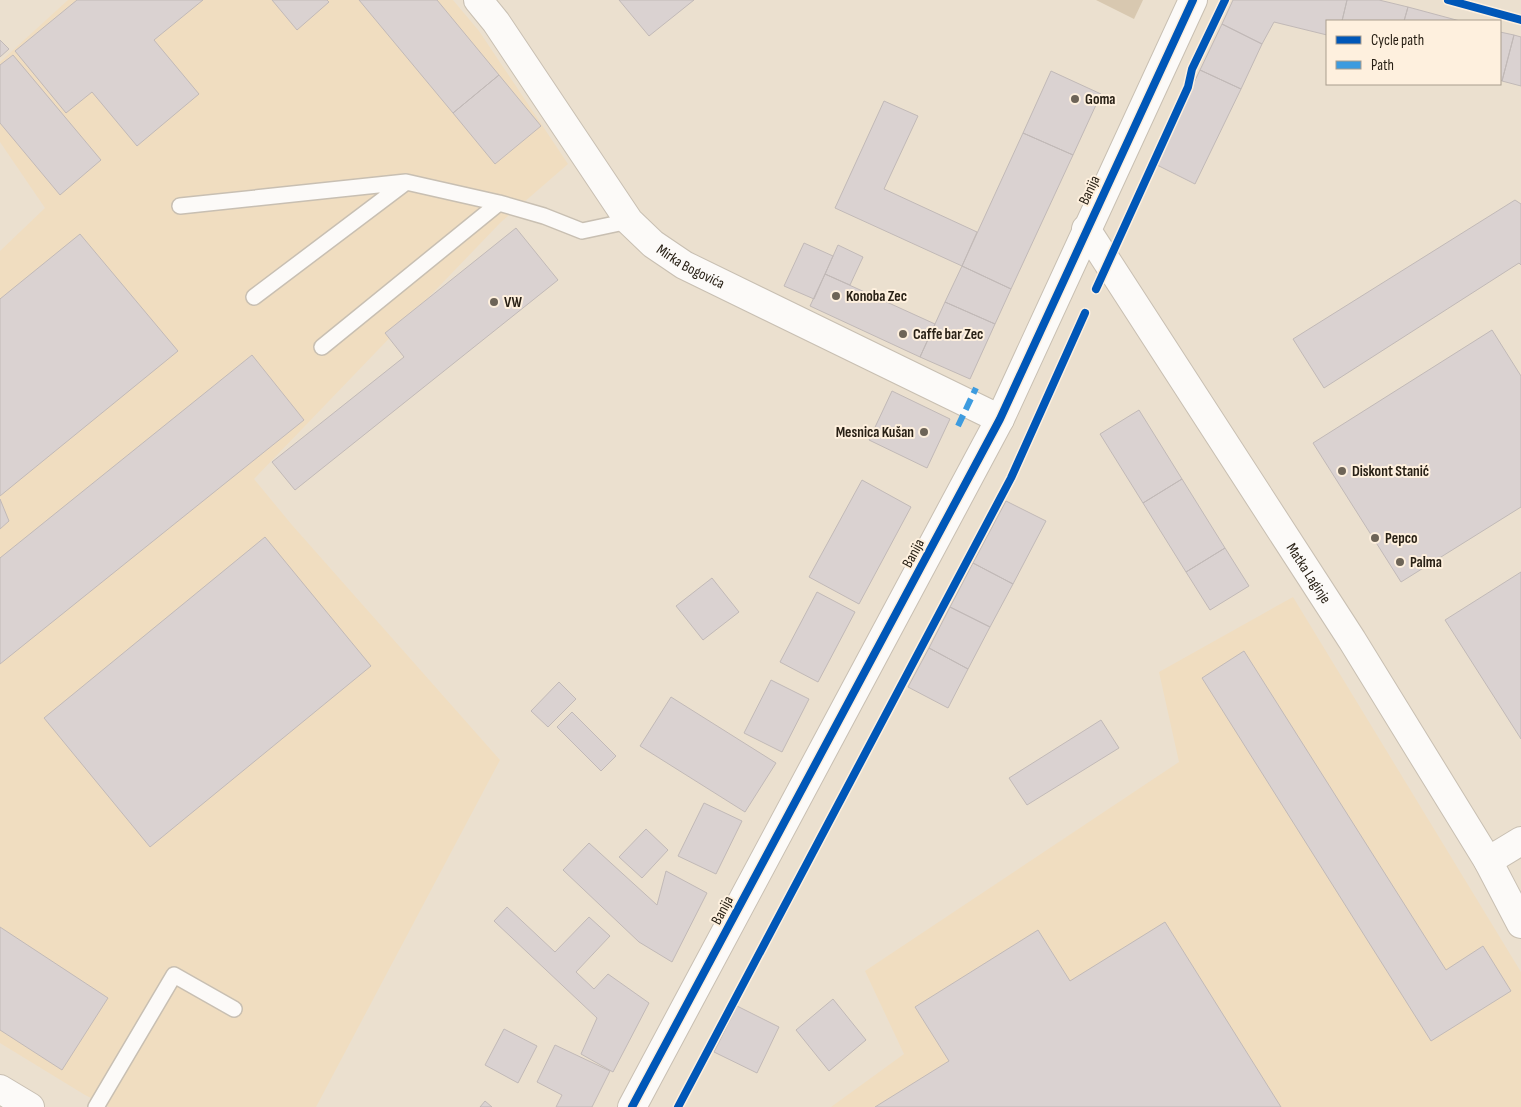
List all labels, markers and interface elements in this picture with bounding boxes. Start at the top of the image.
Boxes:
legend [1326,20,1501,85]
text: Cycle path [1371,31,1424,50]
text: Path [1371,56,1394,75]
place label: Goma [1085,90,1116,109]
marker: Goma [1069,93,1081,105]
street label: Banija [1074,172,1105,208]
street label: Mirka Bogovića [653,240,728,293]
place label: Konoba Zec [846,287,907,306]
marker: Konoba Zec [830,290,842,302]
place label: VW [504,293,522,312]
marker: VW [488,296,500,308]
place label: Caffe bar Zec [913,325,983,344]
marker: Caffe bar Zec [897,328,909,340]
place label: Mesnica Kušan [836,423,914,442]
marker: Mesnica Kušan [918,426,930,438]
place label: Diskont Stanić [1352,462,1429,481]
marker: Diskont Stanić [1336,465,1348,477]
place label: Pepco [1385,529,1418,548]
marker: Pepco [1369,532,1381,544]
street label: Banija [898,535,929,571]
street label: Matka Laginje [1282,540,1335,607]
place label: Palma [1410,553,1442,572]
marker: Palma [1394,556,1406,568]
street label: Banija [707,892,738,928]

